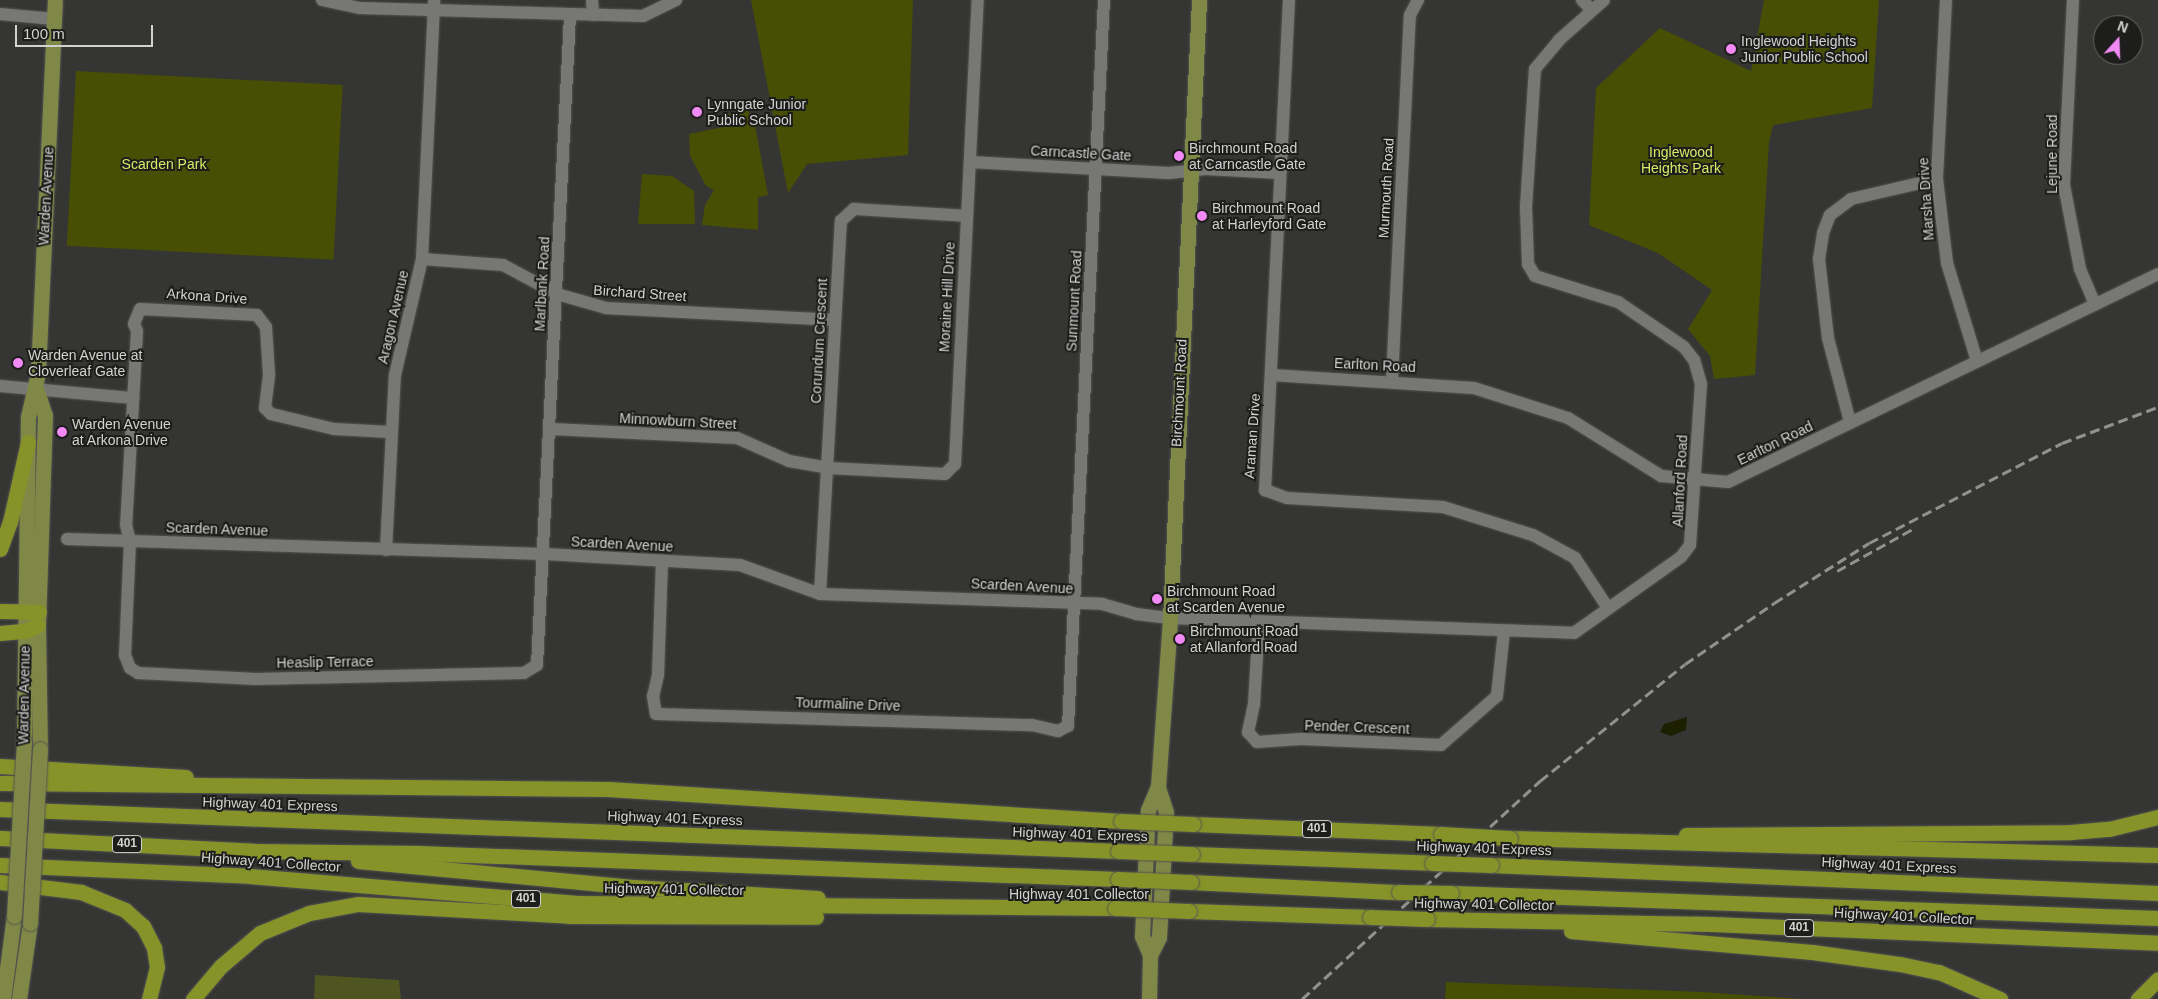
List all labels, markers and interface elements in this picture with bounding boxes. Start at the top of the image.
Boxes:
scale bar [18,15,155,47]
north arrow [2093,15,2143,65]
text: N [2115,18,2130,36]
text: 100 m [23,25,65,42]
place label: Inglewood Heights Junior Public School [1741,33,1868,65]
marker: Inglewood Heights Junior Public School [1725,43,1737,55]
place label: Lynngate Junior Public School [707,96,806,128]
marker: Lynngate Junior Public School [691,106,703,118]
street label: Lejune Road [2044,114,2060,194]
street label: Murmouth Road [1375,137,1397,239]
place label: Birchmount Road at Carncastle Gate [1189,140,1306,172]
street label: Carncastle Gate [1030,142,1132,164]
park label: Inglewood Heights Park [1641,144,1721,176]
street label: Warden Avenue [35,146,57,246]
marker: Birchmount Road at Carncastle Gate [1173,150,1185,162]
park label: Scarden Park [122,156,206,172]
street label: Marsha Drive [1915,157,1937,241]
place label: Birchmount Road at Harleyford Gate [1212,200,1326,232]
marker: Birchmount Road at Harleyford Gate [1196,210,1208,222]
street label: Marlbank Road [531,236,553,332]
street label: Moraine Hill Drive [936,241,958,353]
street label: Sunmount Road [1063,250,1085,352]
street label: Aragon Avenue [374,268,412,366]
street label: Corundum Crescent [807,278,831,404]
street label: Birchard Street [593,281,687,305]
street label: Arkona Drive [166,285,248,307]
street label: Birchmount Road [1168,339,1190,447]
place label: Warden Avenue at Cloverleaf Gate [28,347,143,380]
street label: Earlton Road [1334,354,1416,376]
marker: Warden Avenue at Cloverleaf Gate [12,357,24,369]
street label: Araman Drive [1241,393,1263,479]
street label: Minnowburn Street [619,410,737,432]
place label: Warden Avenue at Arkona Drive [72,416,172,448]
street label: Earlton Road [1735,418,1815,468]
marker: Warden Avenue at Arkona Drive [56,426,68,438]
street label: Allanford Road [1669,434,1691,528]
street label: Scarden Avenue [165,519,269,539]
street label: Scarden Avenue [570,533,674,555]
street label: Scarden Avenue [970,575,1074,597]
place label: Birchmount Road at Scarden Avenue [1167,583,1286,616]
marker: Birchmount Road at Scarden Avenue [1151,593,1163,605]
place label: Birchmount Road at Allanford Road [1190,623,1298,656]
marker: Birchmount Road at Allanford Road [1174,633,1186,645]
street label: Warden Avenue [15,645,33,745]
street label: Heaslip Terrace [276,653,374,671]
street label: Tourmaline Drive [795,694,901,714]
street label: Pender Crescent [1304,717,1410,737]
street label: Highway 401 Express [202,793,338,815]
street label: Highway 401 Express [607,807,743,829]
road number: 401 [1301,820,1333,839]
street label: Highway 401 Express [1012,823,1148,845]
road number: 401 [111,834,143,854]
street label: Highway 401 Express [1416,837,1552,859]
street label: Highway 401 Collector [201,849,341,875]
street label: Highway 401 Express [1821,853,1957,877]
street label: Highway 401 Collector [604,879,744,899]
street label: Highway 401 Collector [1009,886,1149,902]
road number: 401 [510,890,542,909]
street label: Highway 401 Collector [1414,894,1554,914]
street label: Highway 401 Collector [1834,904,1974,928]
road number: 401 [1783,918,1815,938]

